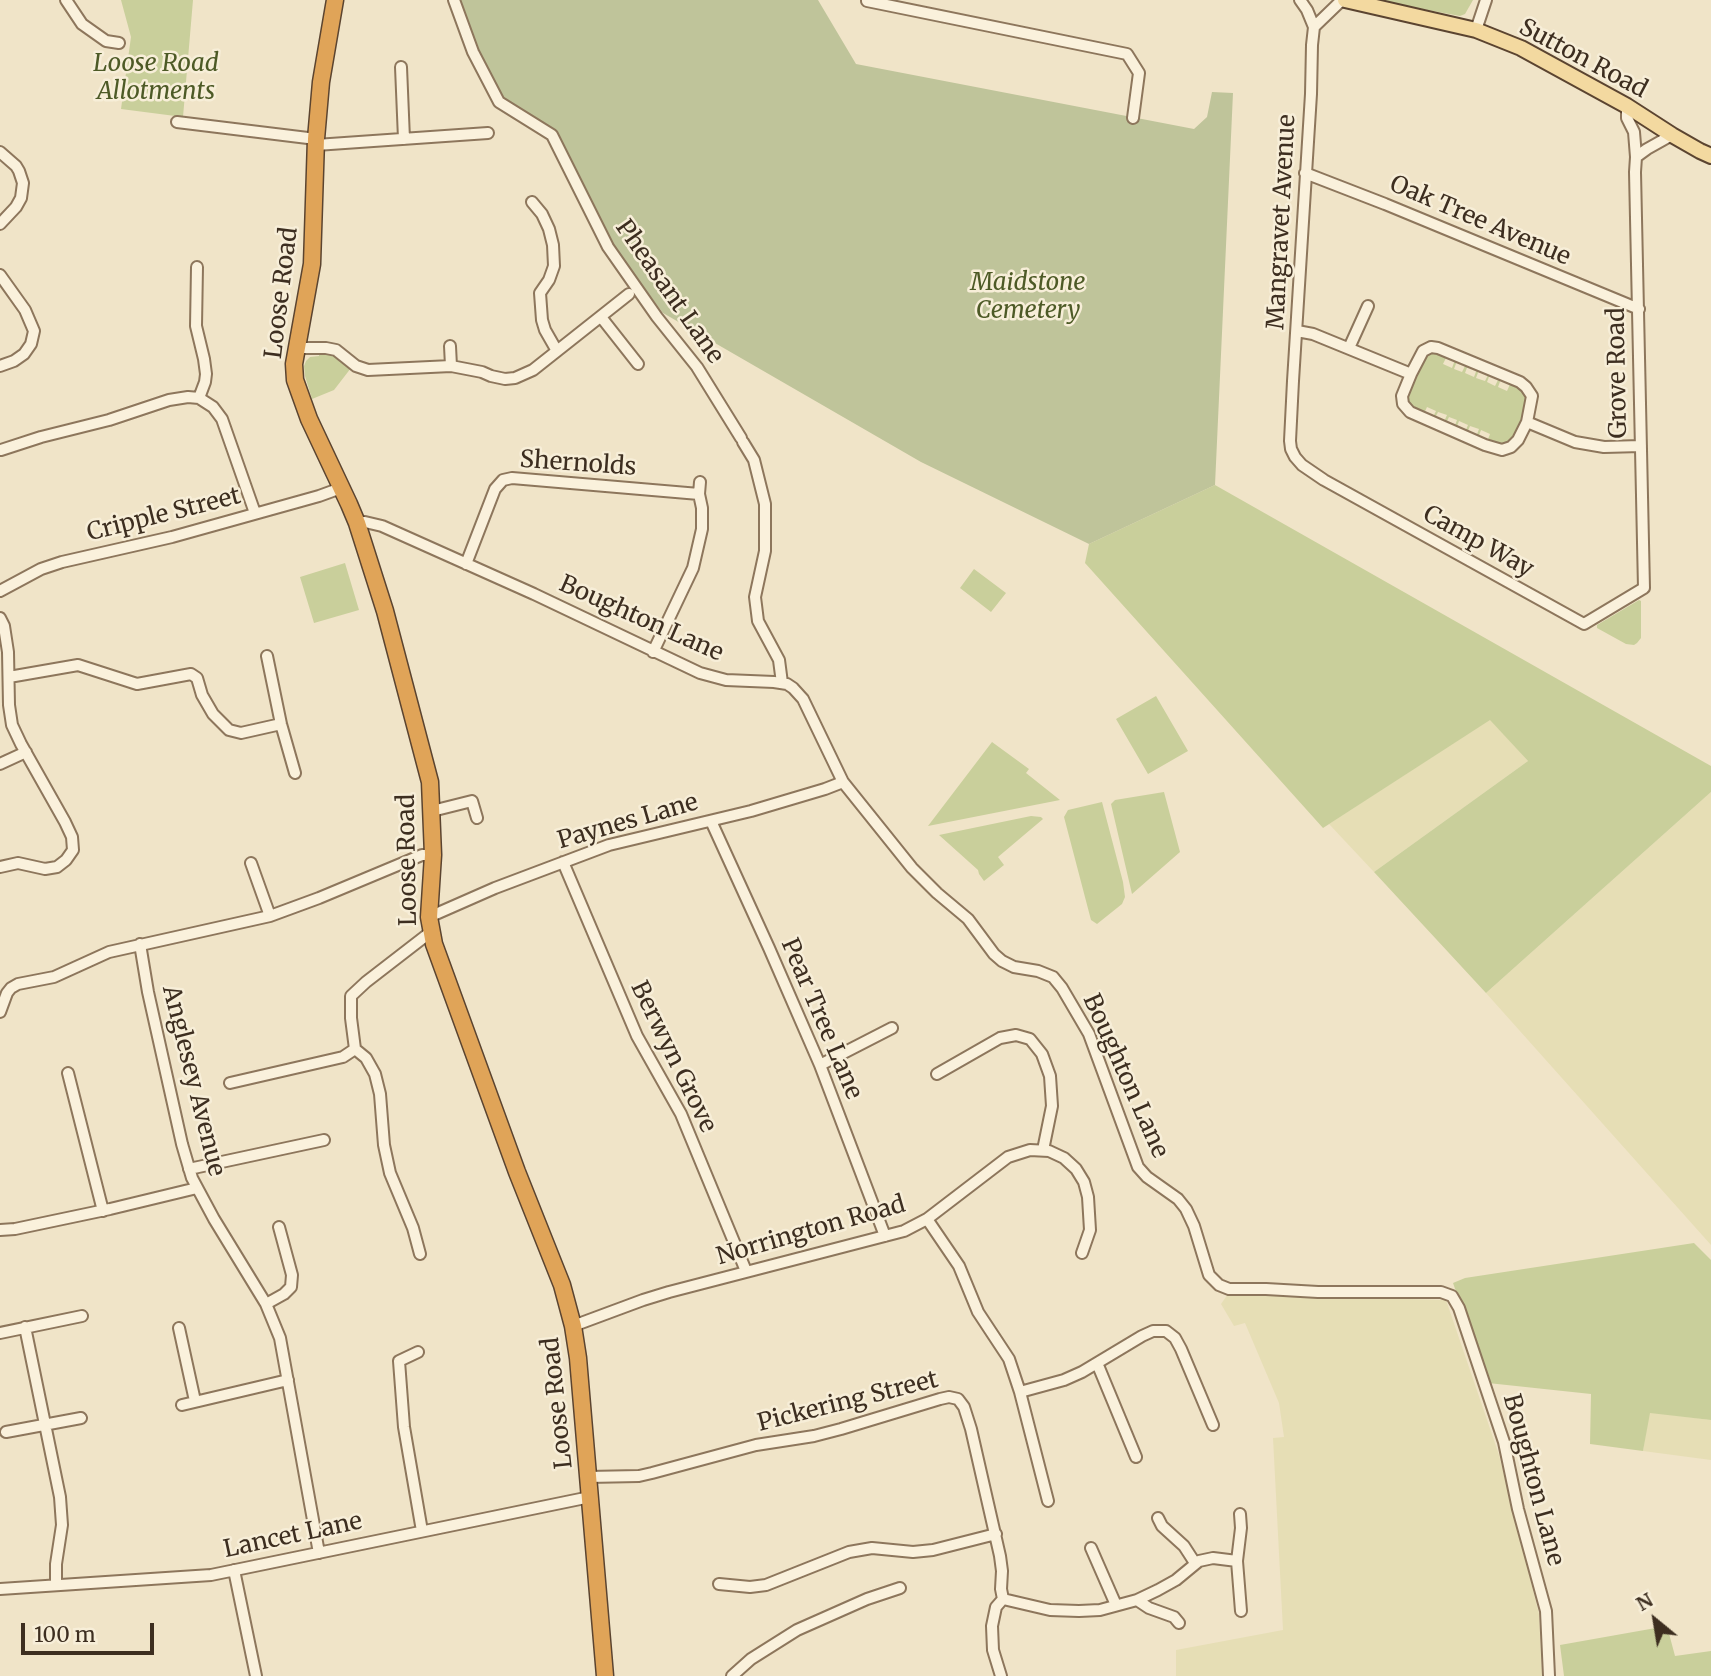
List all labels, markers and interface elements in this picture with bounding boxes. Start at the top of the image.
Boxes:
street label: Sutton Road [1514,13,1652,105]
park label: Loose Road Allotments [93,50,219,106]
street label: Mangravet Avenue [1262,114,1302,330]
street label: Oak Tree Avenue [1385,170,1575,272]
street label: Pheasant Lane [609,215,729,369]
street label: Loose Road [260,226,304,360]
park label: Maidstone Cemetery [971,269,1085,325]
street label: Grove Road [1602,307,1634,439]
street label: Shernolds [519,446,637,482]
street label: Cripple Street [84,482,244,548]
street label: Camp Way [1418,500,1538,584]
street label: Boughton Lane [555,570,727,668]
street label: Paynes Lane [555,788,701,856]
street label: Loose Road [392,794,424,926]
street label: Pear Tree Lane [774,934,868,1104]
street label: Berwyn Grove [624,977,722,1137]
street label: Anglesey Avenue [155,983,231,1179]
street label: Boughton Lane [1076,990,1174,1162]
street label: Norrington Road [713,1190,909,1272]
street label: Loose Road [537,1336,579,1470]
street label: Pickering Street [755,1366,941,1438]
street label: Boughton Lane [1496,1391,1570,1569]
street label: Lancet Lane [221,1507,365,1565]
north arrow [1620,1585,1690,1655]
text: N [1632,1588,1657,1616]
scale bar [24,1610,158,1654]
text: 100 m [34,1621,96,1648]

